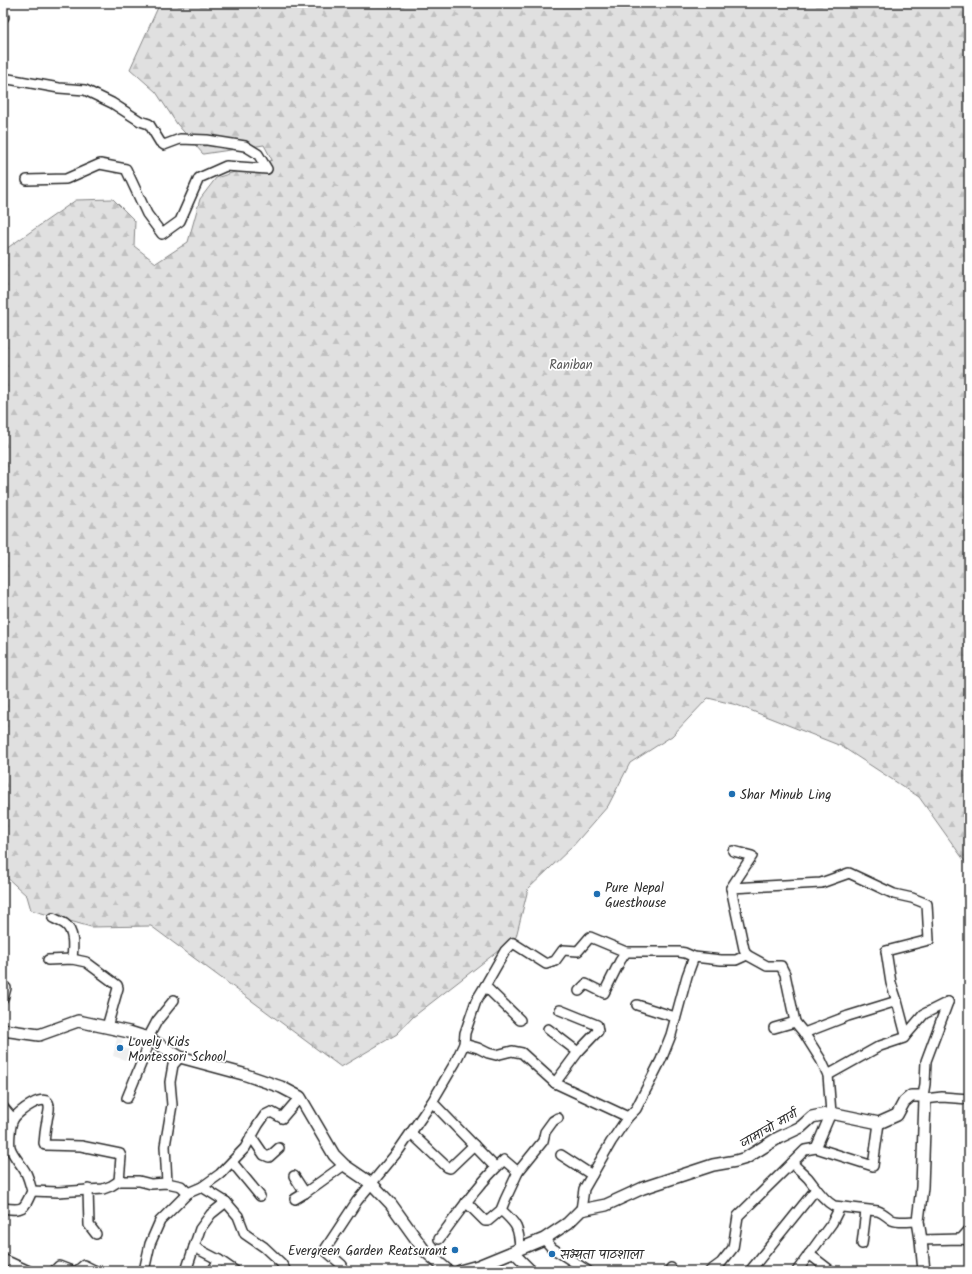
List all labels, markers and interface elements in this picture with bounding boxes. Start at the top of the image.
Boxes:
park label: Raniban [549,355,593,376]
place label: Shar Minub Ling [740,785,831,806]
marker: Shar Minub Ling [727,789,737,799]
place label: Pure Nepal Guesthouse [605,878,666,914]
marker: Pure Nepal Guesthouse [592,889,602,899]
place label: Lovely Kids Montessori School [128,1032,226,1068]
marker: Lovely Kids Montessori School [115,1043,125,1053]
street label: जामाचो मार्ग [736,1103,804,1154]
place label: Evergreen Garden Reatsurant [288,1241,448,1262]
marker: Evergreen Garden Reatsurant [450,1245,460,1255]
place label: सभ्यता पाठशाला [560,1245,645,1266]
marker: सभ्यता पाठशाला [547,1249,557,1259]

